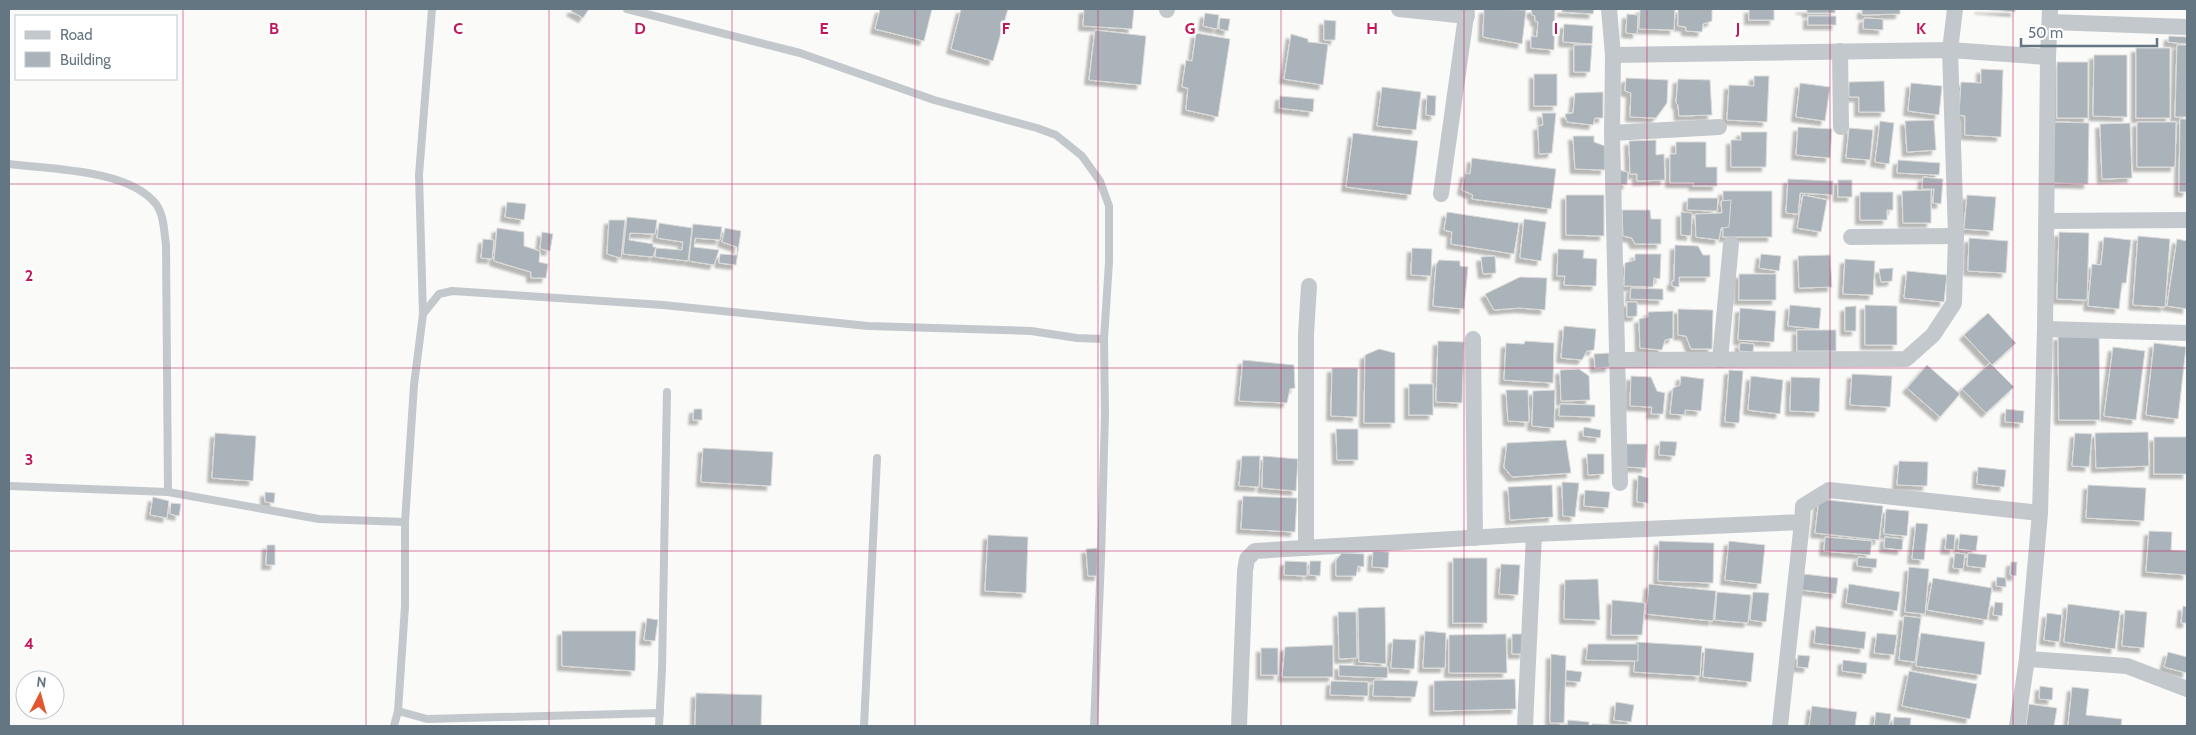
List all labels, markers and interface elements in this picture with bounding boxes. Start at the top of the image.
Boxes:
legend [15,15,178,80]
scale bar [2021,15,2157,47]
text: B [269,19,279,38]
text: C [453,19,463,38]
text: D [634,19,646,38]
text: E [819,19,829,38]
text: F [1002,19,1011,38]
text: G [1185,19,1195,38]
text: H [1366,19,1378,38]
text: I [1554,19,1558,38]
text: J [1735,19,1740,38]
text: K [1916,19,1926,38]
text: 50 m [2028,24,2063,42]
text: Road [60,26,93,44]
text: Building [60,51,111,69]
text: 2 [25,266,33,285]
text: 3 [25,450,33,469]
text: 4 [24,634,34,653]
north arrow [15,670,65,720]
text: N [35,673,47,692]

